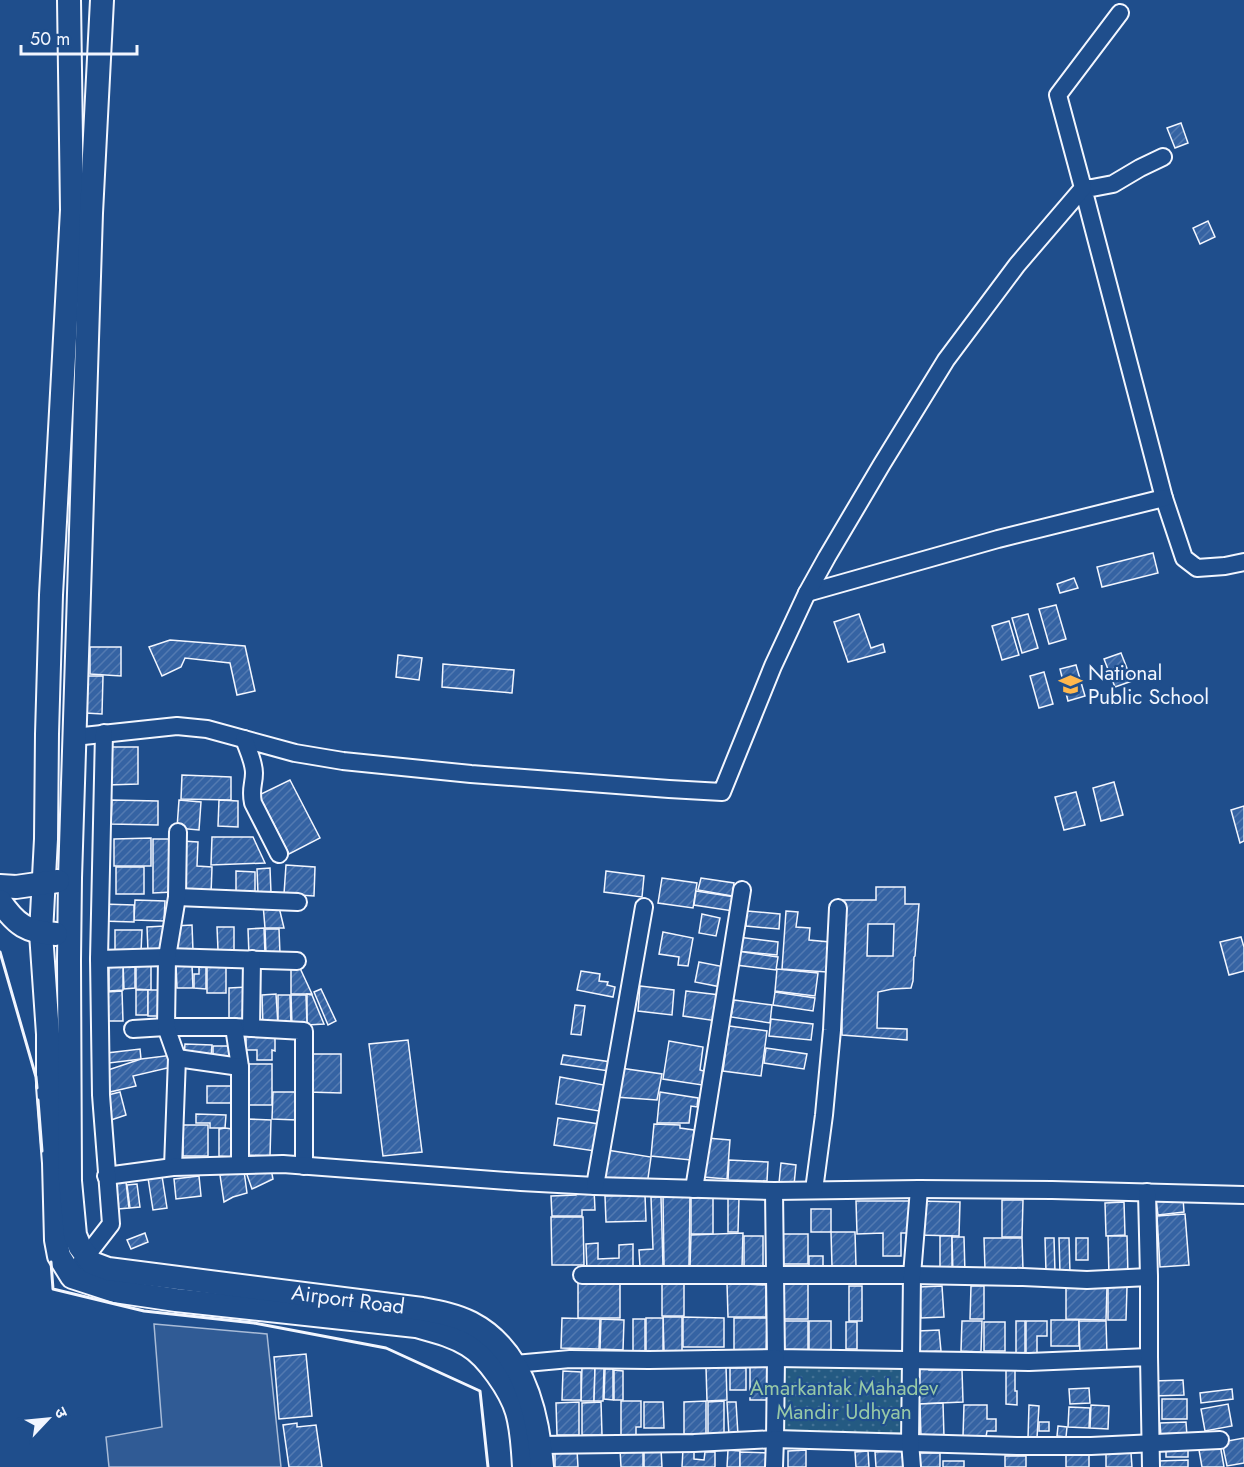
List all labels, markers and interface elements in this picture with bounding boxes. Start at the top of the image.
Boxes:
scale bar [21,18,136,56]
text: 50 m [30,26,70,52]
place label: National Public School [1088,658,1209,712]
school or university icon: National Public School [1057,672,1083,698]
street label: Airport Road [290,1278,407,1322]
park label: Amarkantak Mahadev Mandir Udhyan [750,1373,939,1427]
north arrow [18,1389,78,1449]
text: उ [49,1403,74,1422]

